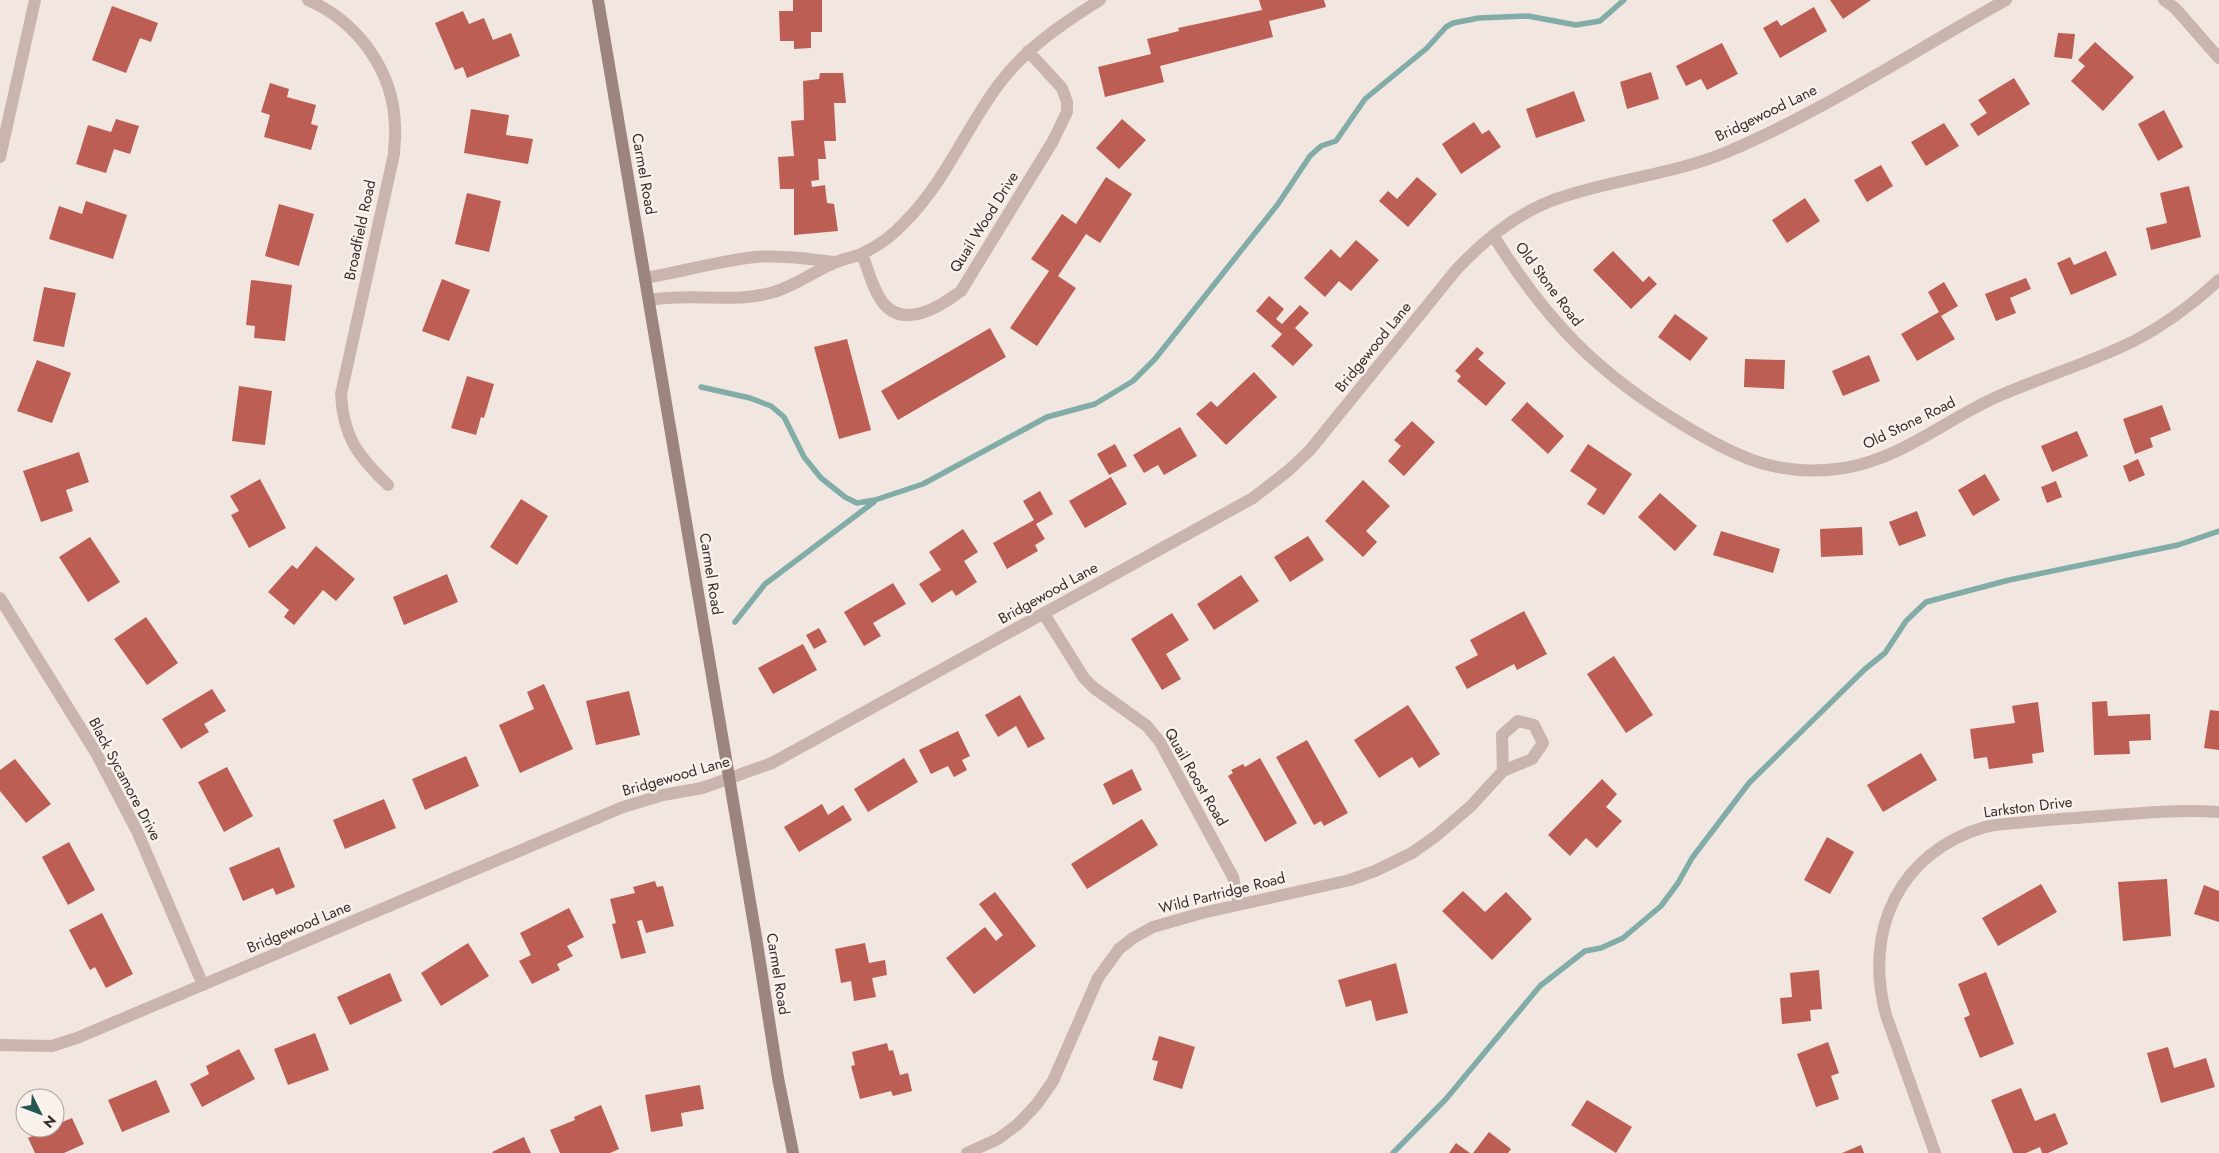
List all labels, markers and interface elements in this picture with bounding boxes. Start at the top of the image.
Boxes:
street label: Bridgewood Lane [1711,79,1821,147]
street label: Carmel Road [626,132,662,216]
street label: Quail Wood Drive [944,167,1024,277]
street label: Broadfield Road [339,178,381,282]
street label: Old Stone Road [1510,237,1588,331]
street label: Bridgewood Lane [1330,297,1417,397]
street label: Old Stone Road [1859,391,1959,455]
street label: Carmel Road [694,532,728,616]
street label: Bridgewood Lane [994,556,1102,630]
street label: Black Sycamore Drive [83,713,167,845]
street label: Quail Roost Road [1159,724,1233,830]
street label: Bridgewood Lane [620,750,733,802]
street label: Larkston Drive [1982,791,2074,823]
street label: Wild Partridge Road [1156,867,1288,919]
street label: Bridgewood Lane [244,895,355,959]
street label: Carmel Road [761,932,795,1016]
north arrow [15,1088,65,1138]
text: N [39,1111,61,1133]

